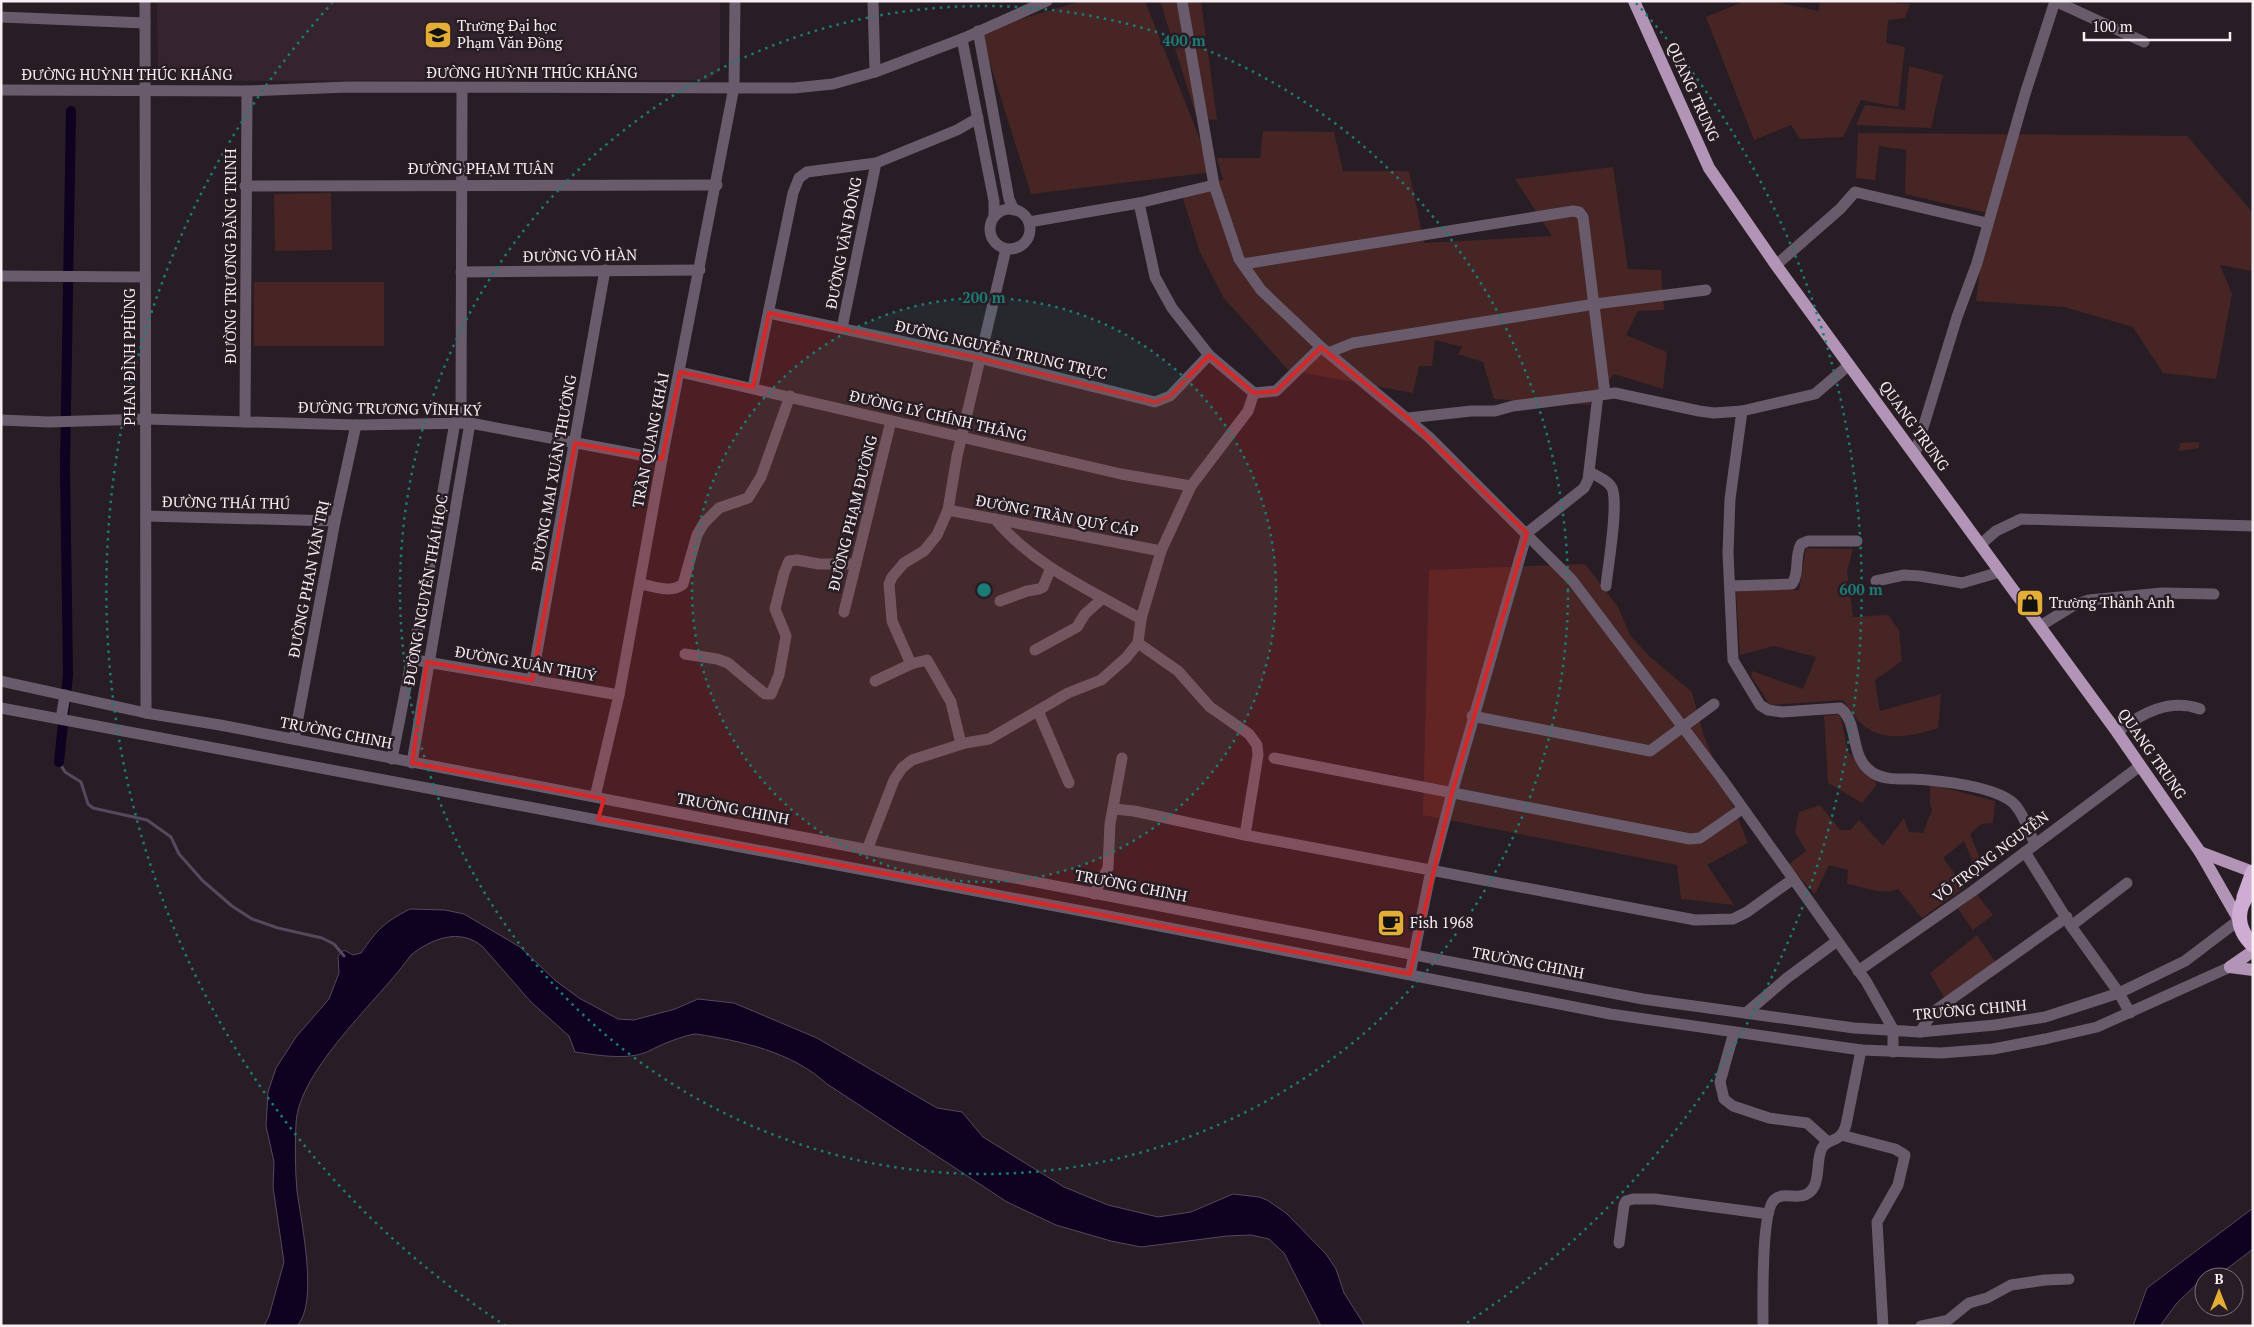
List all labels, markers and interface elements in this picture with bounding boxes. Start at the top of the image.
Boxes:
scale bar [2084,10,2230,42]
place label: Trường Đại học Phạm Văn Đồng [457,15,563,52]
text: 100 m [2092,16,2133,36]
school or university icon: Trường Đại học Phạm Văn Đồng [423,20,453,50]
text: 400 m [1162,30,1206,50]
street label: QUANG TRUNG [1663,39,1725,145]
street label: ĐƯỜNG HUỲNH THÚC KHÁNG [426,62,638,82]
street label: ĐƯỜNG HUỲNH THÚC KHÁNG [21,64,233,84]
street label: ĐƯỜNG TRƯƠNG ĐĂNG TRINH [220,148,240,364]
street label: ĐƯỜNG PHẠM TUÂN [408,158,554,178]
street label: ĐƯỜNG VÂN ĐÔNG [820,174,866,311]
street label: ĐƯỜNG VÕ HÀN [523,244,637,266]
text: 200 m [962,287,1006,307]
street label: PHAN ĐÌNH PHÙNG [119,288,139,426]
street label: ĐƯỜNG NGUYỄN TRUNG TRỰC [893,315,1109,383]
street label: TRẦN QUANG KHẢI [627,370,673,509]
street label: ĐƯỜNG MAI XUÂN THƯỞNG [526,372,580,573]
street label: QUANG TRUNG [1875,376,1955,475]
street label: ĐƯỜNG LÝ CHÍNH THẮNG [848,385,1029,445]
street label: ĐƯỜNG TRƯƠNG VĨNH KÝ [298,396,482,420]
street label: ĐƯỜNG PHẠM ĐƯỜNG [823,432,881,593]
street label: ĐƯỜNG TRẦN QUÝ CÁP [974,489,1140,541]
street label: ĐƯỜNG THÁI THÚ [162,491,290,513]
street label: ĐƯỜNG NGUYỄN THÁI HỌC [398,493,452,687]
street label: ĐƯỜNG PHAN VĂN TRỊ [283,498,333,659]
text: 600 m [1839,579,1883,599]
centre of rings [975,581,993,599]
shop icon: Trường Thành Anh [2015,588,2045,618]
place label: Trường Thành Anh [2049,592,2175,612]
street label: ĐƯỜNG XUÂN THUỶ [453,641,599,685]
street label: QUANG TRUNG [2114,704,2192,803]
street label: TRƯỜNG CHINH [278,711,394,753]
street label: TRƯỜNG CHINH [675,787,791,829]
street label: VÕ TRỌNG NGUYỄN [1928,806,2052,906]
street label: TRƯỜNG CHINH [1073,864,1189,906]
cafe icon: Fish 1968 [1376,908,1406,938]
place label: Fish 1968 [1410,912,1474,932]
street label: TRƯỜNG CHINH [1470,941,1586,983]
street label: TRƯỜNG CHINH [1912,994,2028,1024]
north arrow [2194,1267,2244,1317]
text: B [2214,1269,2224,1288]

